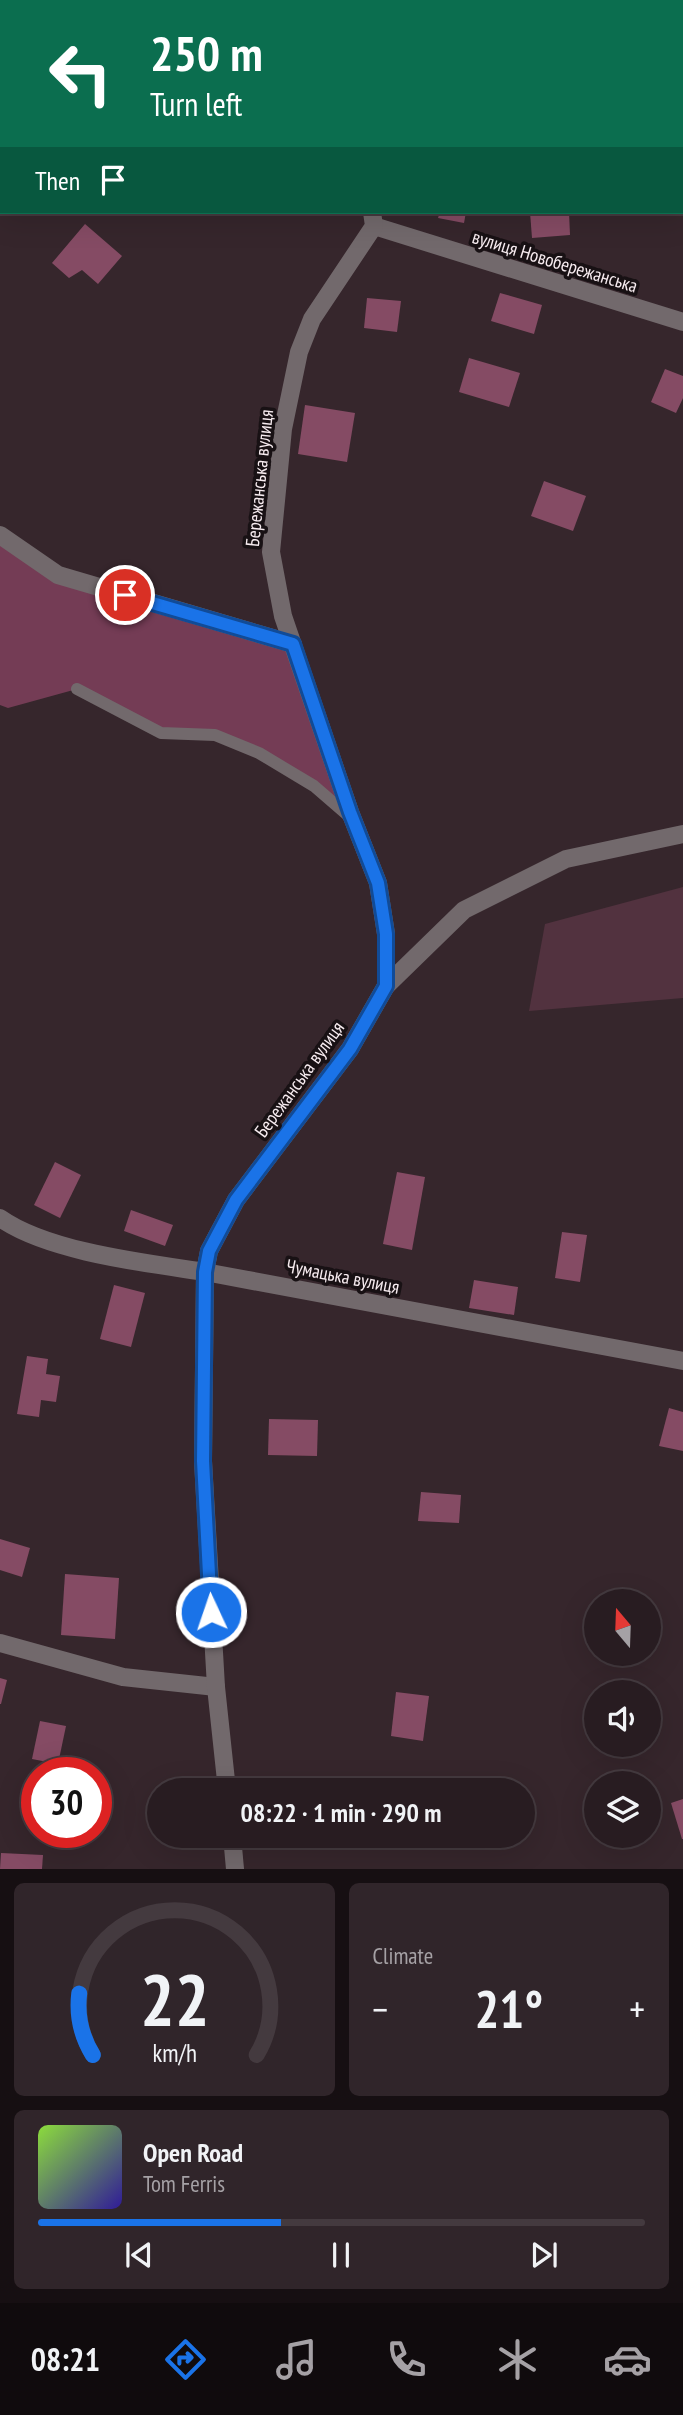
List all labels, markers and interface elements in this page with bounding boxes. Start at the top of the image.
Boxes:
text: 250 m [150,21,263,85]
icon: left [35,28,126,119]
text: Turn left [150,83,242,125]
icon: arrive [94,161,132,199]
text: Then [35,164,80,197]
street label: вулиця Новобережанська [469,224,641,298]
street label: Бережанська вулиця [240,408,278,548]
pin [95,565,155,625]
icon: arrive [106,576,144,614]
street label: Бережанська вулиця [249,1016,349,1142]
street label: Чумацька вулиця [284,1253,402,1299]
position arrow [174,1575,248,1649]
north arrow [584,1589,662,1666]
map controls [584,1589,661,1848]
button: sound [584,1680,661,1757]
speed limit sign: 30 [21,1757,112,1848]
button: layers [584,1771,661,1848]
text: 08:22 · 1 min · 290 m [241,1796,441,1829]
text: Climate [373,1941,433,1970]
text: 22 [139,1952,209,2046]
text: 21° [474,1975,543,2042]
text: − [373,1984,388,2033]
text: + [629,1984,645,2033]
text: km/h [152,2037,196,2069]
text: Open Road [143,2136,243,2169]
text: Tom Ferris [143,2169,225,2198]
icon: previous [120,2236,158,2274]
icon: pause [322,2236,360,2274]
icon: next [525,2236,563,2274]
icon: directions [161,2335,210,2384]
icon: music [272,2335,321,2384]
icon: phone [382,2335,431,2384]
icon: climate [493,2335,542,2384]
icon: car [603,2335,652,2384]
text: 08:21 [31,2338,100,2380]

